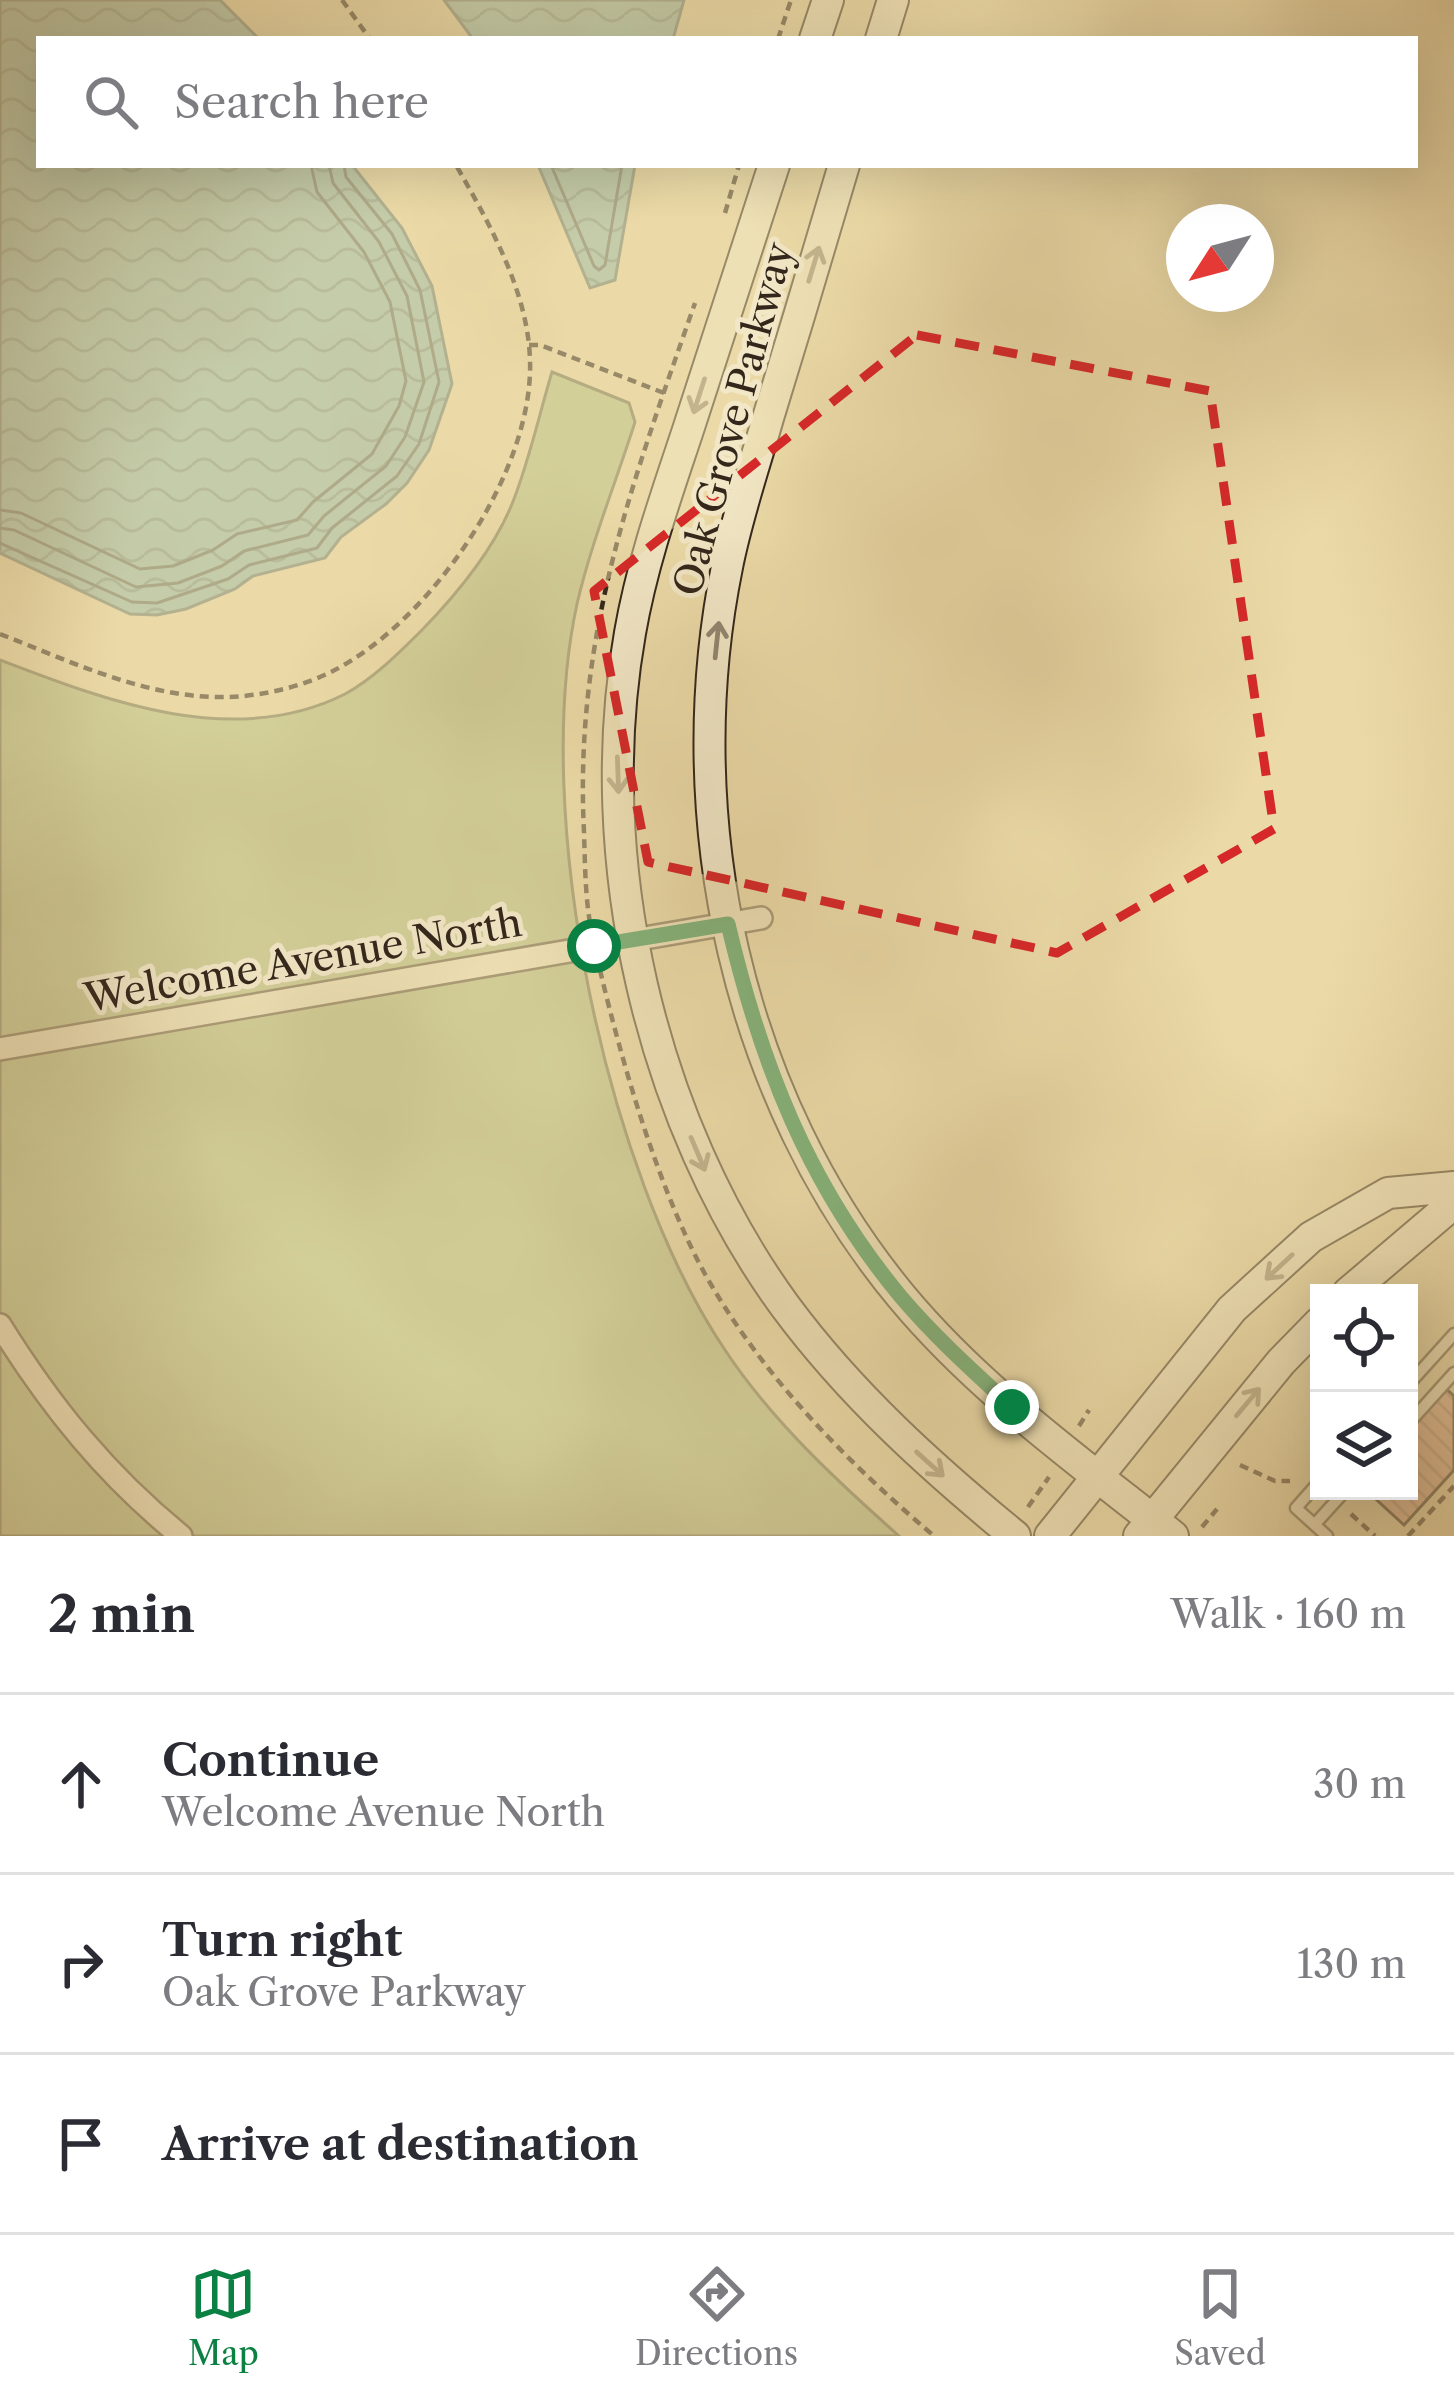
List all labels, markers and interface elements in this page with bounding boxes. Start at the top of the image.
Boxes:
search box [36,36,1418,168]
icon: search [78,69,144,135]
text: Search here [174,74,429,130]
north arrow [1166,204,1274,312]
street label: Oak Grove Parkway [663,237,803,601]
one-way arrow [804,245,826,283]
one-way arrow [686,376,708,414]
one-way arrow [706,622,729,661]
one-way arrow [606,755,629,794]
street label: Welcome Avenue North [80,898,525,1022]
route start [567,919,621,973]
one-way arrow [688,1136,710,1172]
one-way arrow [1264,1253,1294,1280]
map controls [1310,1284,1418,1500]
button: locate [1310,1284,1418,1392]
route end [985,1380,1039,1434]
one-way arrow [1234,1386,1260,1418]
button: layers [1310,1392,1418,1500]
one-way arrow [914,1450,944,1477]
text: 2 min [48,1583,195,1645]
text: Walk · 160 m [1170,1590,1406,1638]
text: Continue [162,1732,379,1788]
icon: ahead [48,1751,114,1817]
text: 30 m [1313,1760,1406,1808]
text: Welcome Avenue North [162,1788,605,1836]
text: Turn right [162,1912,402,1968]
icon: right [48,1931,114,1997]
text: 130 m [1297,1940,1406,1988]
text: Oak Grove Parkway [162,1968,526,2016]
icon: arrive [48,2111,114,2177]
text: Arrive at destination [162,2116,639,2172]
tab: Map [188,2261,259,2374]
tab: Directions [635,2261,798,2374]
tab: Saved [1174,2261,1266,2374]

